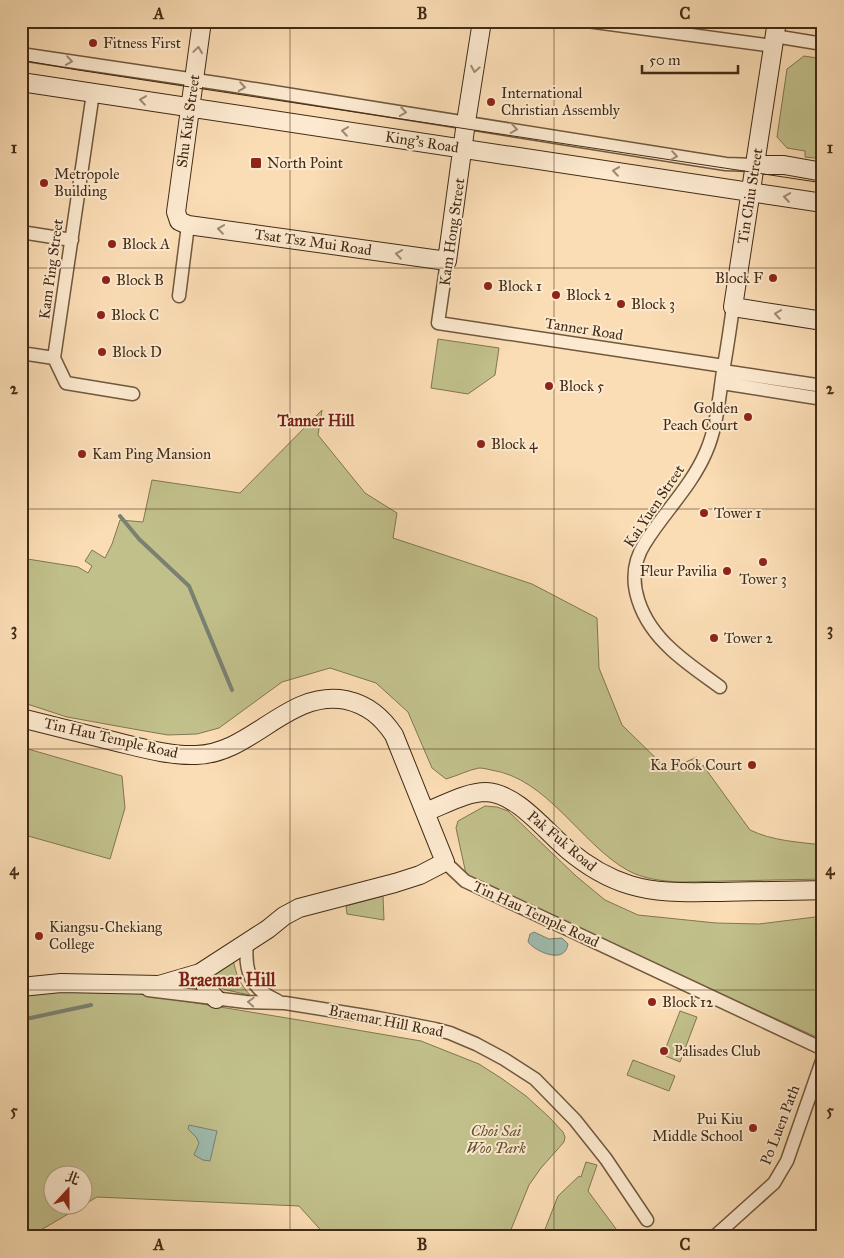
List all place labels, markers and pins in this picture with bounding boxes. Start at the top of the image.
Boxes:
place label: Fitness First [103,34,182,52]
marker: Fitness First [87,37,99,49]
place label: International Christian Assembly [501,84,621,119]
marker: International Christian Assembly [485,96,497,108]
place label: North Point [267,154,344,172]
marker: North Point [249,156,263,170]
place label: Metropole Building [54,165,119,200]
marker: Metropole Building [38,177,50,189]
place label: Block A [122,235,170,253]
marker: Block A [106,238,118,250]
place label: Block F [715,269,763,287]
place label: Block B [116,271,164,289]
marker: Block F [767,272,779,284]
marker: Block B [100,274,112,286]
place label: Block 1 [498,277,542,295]
marker: Block 1 [482,280,494,292]
place label: Block 2 [566,286,612,304]
marker: Block 2 [550,289,562,301]
place label: Block 3 [631,295,675,313]
marker: Block 3 [615,298,627,310]
place label: Block C [111,306,159,324]
marker: Block C [95,309,107,321]
place label: Block D [112,343,162,361]
marker: Block D [96,346,108,358]
place label: Block 5 [559,377,604,395]
marker: Block 5 [543,380,555,392]
place label: Golden Peach Court [662,399,739,434]
marker: Golden Peach Court [742,411,754,423]
place label: Block 4 [491,435,538,453]
marker: Block 4 [475,438,487,450]
place label: Kam Ping Mansion [92,445,211,463]
marker: Kam Ping Mansion [76,448,88,460]
place label: Tower 1 [714,504,761,522]
marker: Tower 1 [698,507,710,519]
marker: Tower 3 [757,556,769,568]
place label: Fleur Pavilia [640,562,718,580]
marker: Fleur Pavilia [721,565,733,577]
place label: Tower 3 [739,570,787,588]
place label: Tower 2 [724,629,773,647]
marker: Tower 2 [708,632,720,644]
place label: Ka Fook Court [650,756,743,774]
marker: Ka Fook Court [746,759,758,771]
place label: Kiangsu-Chekiang College [49,918,163,953]
marker: Kiangsu-Chekiang College [33,930,45,942]
place label: Block 12 [662,993,714,1011]
marker: Block 12 [646,996,658,1008]
place label: Palisades Club [674,1042,761,1060]
marker: Palisades Club [658,1045,670,1057]
place label: Pui Kiu Middle School [652,1110,744,1145]
marker: Pui Kiu Middle School [747,1122,759,1134]

